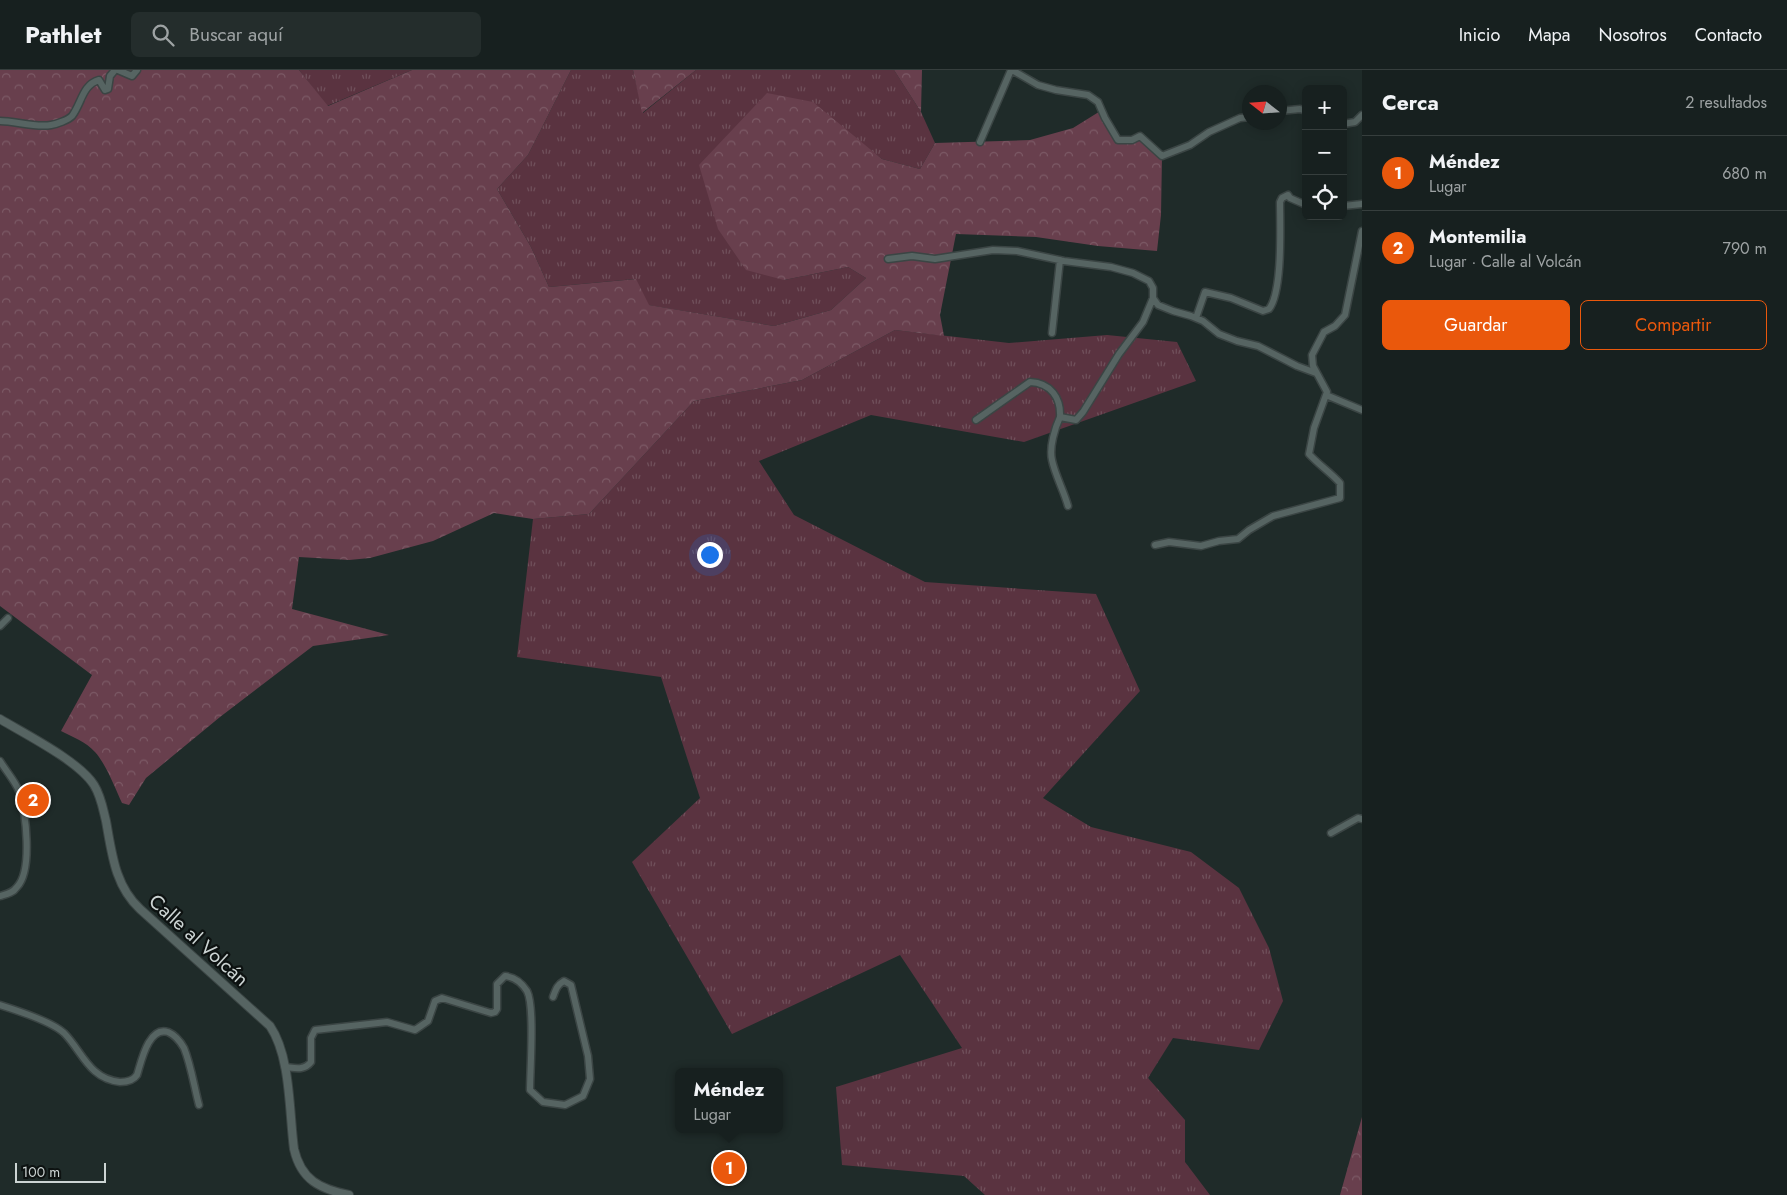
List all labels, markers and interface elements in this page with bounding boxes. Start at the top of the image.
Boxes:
search box [131,12,481,57]
text: Pathlet [25,17,101,52]
icon: search [149,21,177,49]
text: Buscar aquí [189,21,283,48]
text: Inicio [1459,22,1500,48]
text: Mapa [1528,22,1570,48]
text: Nosotros [1598,22,1667,48]
text: Contacto [1695,22,1762,48]
north arrow [1242,85,1287,130]
map controls [1302,85,1347,220]
button: + [1302,85,1347,130]
text: Cerca [1382,88,1439,118]
text: 2 resultados [1685,91,1767,114]
button: − [1302,130,1347,175]
text: Méndez [1429,148,1500,175]
text: 1 [1394,162,1402,185]
text: 680 m [1722,162,1767,185]
button: locate [1302,175,1347,220]
text: Lugar [1429,175,1467,198]
text: Montemilia [1429,223,1526,250]
text: 2 [1393,237,1403,260]
text: 790 m [1723,237,1767,260]
text: Lugar · Calle al Volcán [1429,250,1582,273]
button: Guardar [1382,300,1570,350]
button: Compartir [1580,300,1767,350]
your location [697,542,723,568]
pin: 2 [17,781,49,819]
street label: Calle al Volcán [142,887,255,993]
popup [675,1068,783,1133]
text: Méndez [694,1076,764,1103]
text: Lugar [694,1103,731,1126]
pin: 1 [713,1149,745,1187]
scale bar [15,1160,106,1183]
text: 100 m [22,1162,60,1182]

